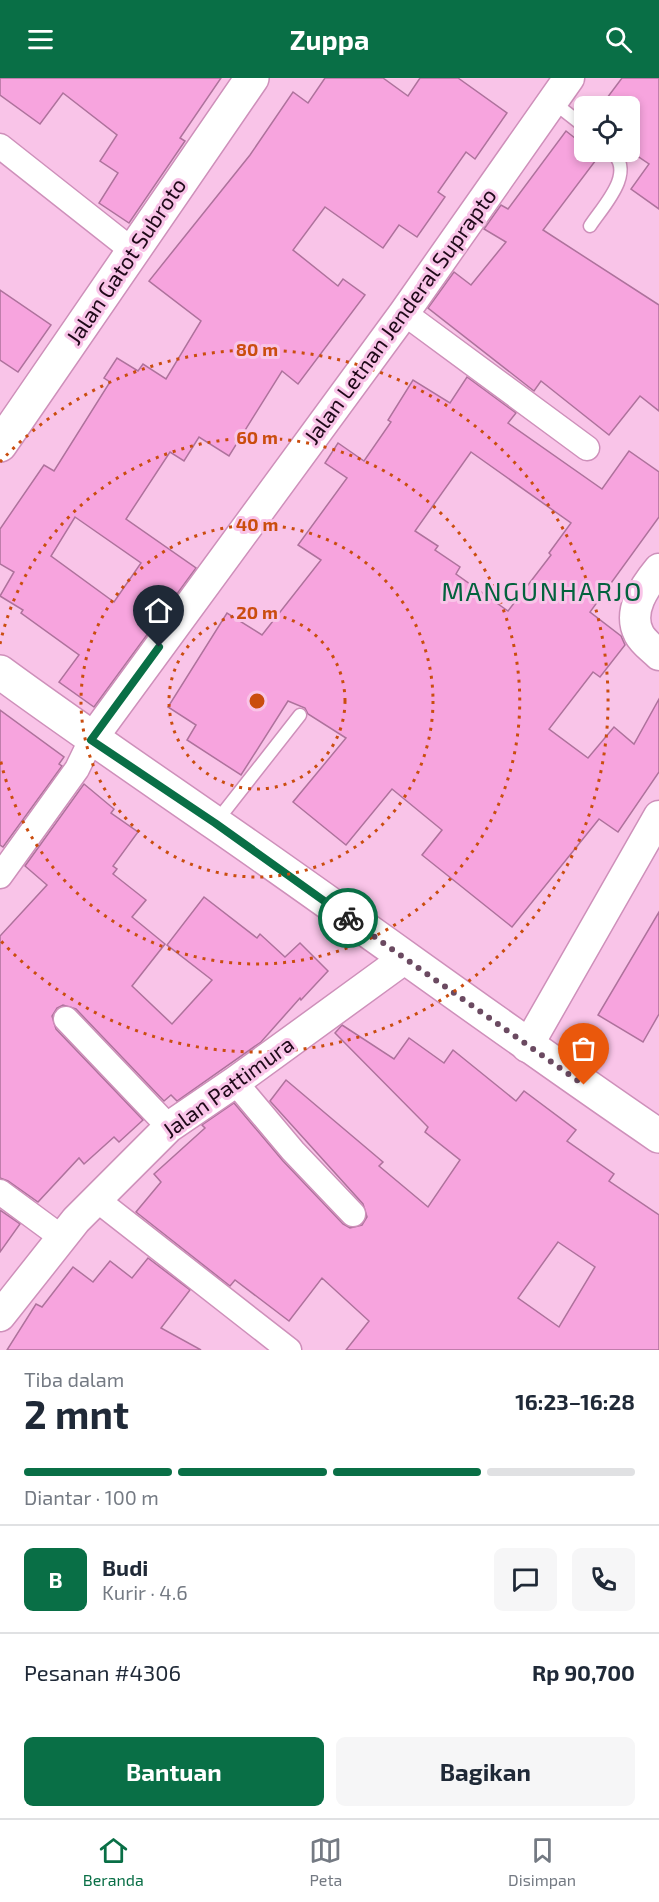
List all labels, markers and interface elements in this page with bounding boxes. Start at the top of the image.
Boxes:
icon: menu [24,23,57,56]
text: Zuppa [290,23,369,55]
icon: search [602,23,635,56]
map controls [574,96,640,162]
button: locate [574,96,640,162]
street label: Jalan Gatot Subroto [60,172,191,349]
street label: Jalan Letnan Jenderal Suprapto [298,182,501,448]
text: 80 m [236,338,278,360]
text: 60 m [236,426,278,448]
text: 40 m [236,513,278,535]
district label: MANGUNHARJO [441,575,643,606]
pin [133,585,184,647]
icon: home [142,594,175,627]
text: 20 m [236,601,278,623]
centre of rings [247,691,267,711]
courier [318,888,378,948]
icon: bike [332,902,365,935]
pin [558,1023,609,1085]
street label: Jalan Pattimura [157,1030,298,1142]
icon: bag [567,1032,600,1065]
text: Tiba dalam [24,1367,124,1391]
text: 16:23–16:28 [515,1388,635,1414]
text: 2 mnt [24,1390,129,1437]
text: Diantar · 100 m [24,1485,159,1509]
button: chat [494,1548,557,1611]
button: phone [572,1548,635,1611]
text: Budi [102,1554,148,1580]
text: B [48,1566,63,1592]
text: Kurir · 4.6 [102,1580,188,1604]
text: Pesanan #4306 [24,1659,181,1685]
text: Rp 90,700 [532,1659,635,1685]
button: Bantuan [24,1737,324,1806]
button: Bagikan [336,1737,635,1806]
tab: Beranda [83,1834,144,1889]
tab: Peta [309,1834,342,1889]
tab: Disimpan [508,1834,576,1889]

